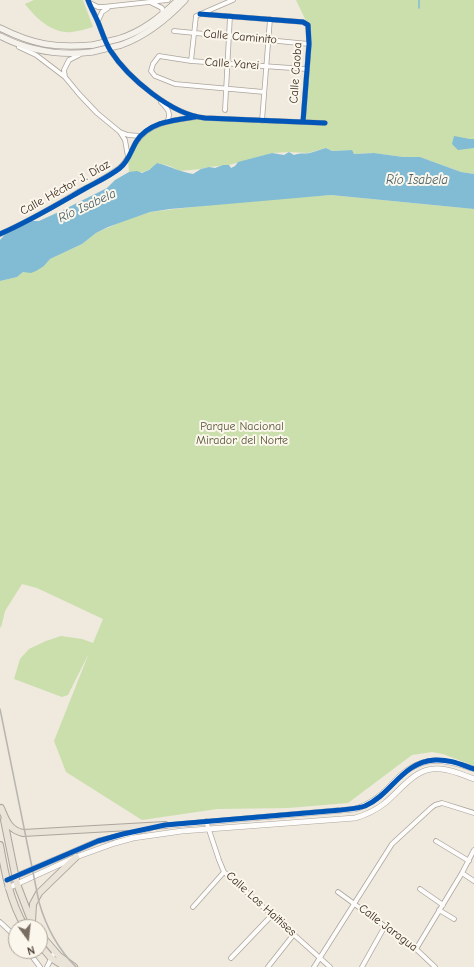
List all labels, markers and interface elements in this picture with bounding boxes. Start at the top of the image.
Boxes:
street label: Calle Caminito [203,27,277,47]
street label: Calle Caoba [287,42,305,104]
street label: Calle Yarei [204,55,260,73]
street label: Calle Héctor J. Díaz [18,157,112,219]
water label: Río Isabela [386,172,448,188]
water label: Río Isabela [56,186,118,226]
park label: Parque Nacional Mirador del Norte [196,420,288,448]
street label: Calle Los Haitises [223,869,299,939]
street label: Calle Jaragua [356,901,420,955]
north arrow [8,919,48,959]
text: N [26,943,36,957]

